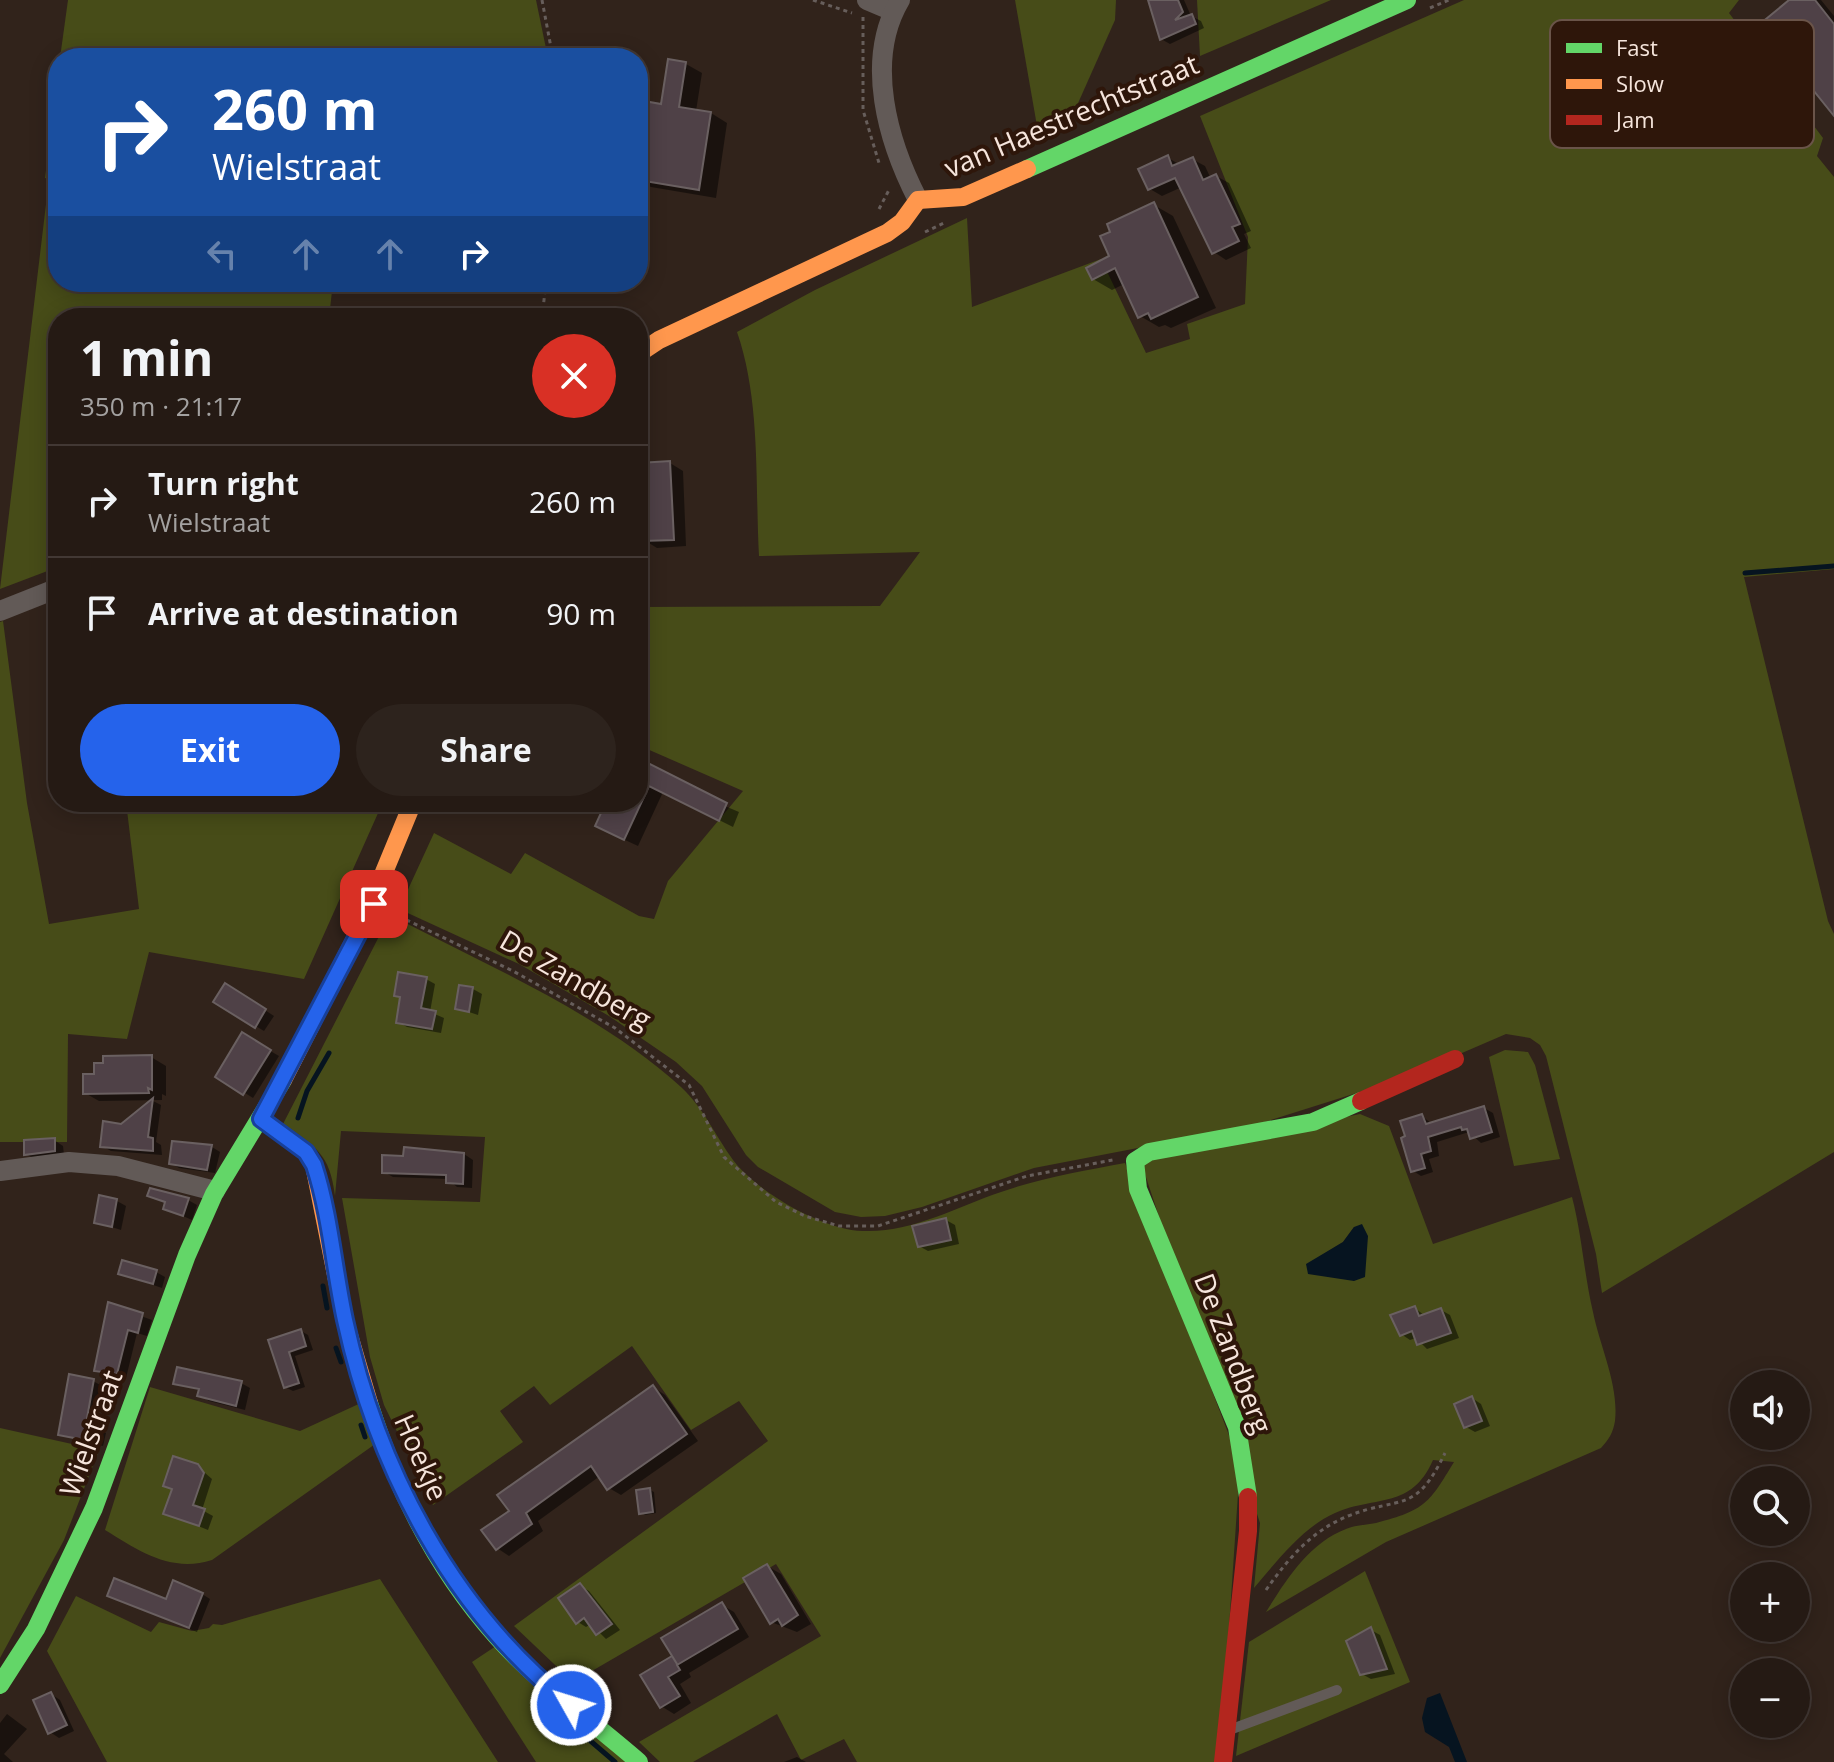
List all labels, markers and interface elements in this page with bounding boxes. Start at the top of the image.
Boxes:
legend [1550,20,1814,148]
text: Fast [1616,32,1658,62]
street label: van Haestrechtstraat [938,44,1204,186]
text: Slow [1616,68,1664,98]
text: 260 m [212,70,378,146]
icon: right [80,80,184,184]
text: Jam [1614,104,1655,134]
text: Wielstraat [212,142,381,191]
icon: left [200,232,244,276]
icon: ahead [284,232,328,276]
icon: ahead [368,232,412,276]
icon: right [452,232,496,276]
text: 1 min [80,325,213,390]
button: close [532,334,616,418]
text: 350 m · 21:17 [80,388,242,424]
text: Turn right [148,463,299,504]
icon: right [80,479,124,523]
text: 260 m [529,481,616,522]
text: Wielstraat [148,504,270,540]
icon: arrive [80,591,124,635]
text: Arrive at destination [148,593,459,634]
text: 90 m [546,593,616,634]
button: Exit [80,704,340,796]
button: Share [356,704,616,796]
pin [340,870,408,938]
icon: arrive [352,882,396,926]
street label: De Zandberg [493,920,659,1038]
street label: De Zandberg [1186,1267,1282,1439]
street label: Wielstraat [50,1365,130,1501]
map controls [1730,1370,1810,1738]
button: sound [1730,1370,1810,1450]
street label: Hoekje [386,1408,458,1506]
button: search [1730,1466,1810,1546]
button: + [1730,1562,1810,1642]
button: − [1730,1658,1810,1738]
position arrow [529,1663,613,1747]

